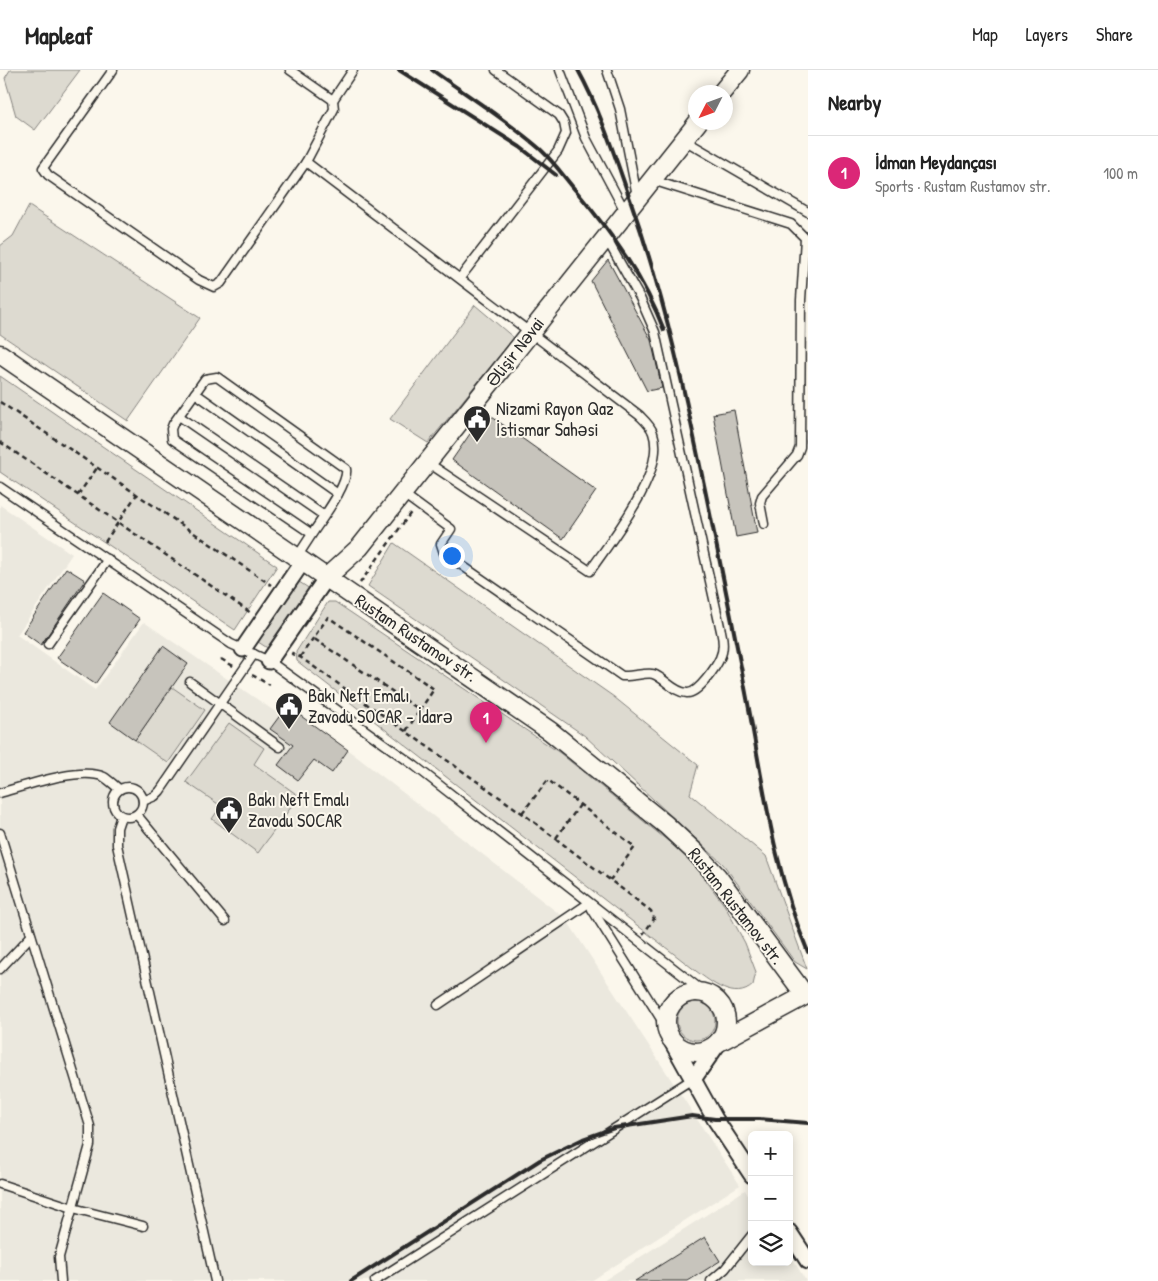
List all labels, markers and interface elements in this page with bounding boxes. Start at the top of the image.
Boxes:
text: Mapleaf [25,19,93,51]
text: Map [972,22,998,47]
text: Layers [1026,22,1068,47]
text: Share [1096,22,1133,47]
north arrow [688,85,733,130]
text: Nearby [828,88,881,117]
text: İdman Meydançası [875,149,997,175]
text: 1 [841,162,847,184]
text: 100 m [1103,162,1138,184]
text: Sports · Rustam Rustamov str. [875,175,1050,197]
street label: Əlişir Nəvai [479,312,550,392]
place label: Nizami Rayon Qaz İstismar Sahəsi [496,396,614,442]
public building icon: Nizami Rayon Qaz İstismar Sahəsi [462,404,492,443]
your location [439,543,465,569]
street label: Rustam Rustamov str. [350,587,482,688]
place label: Bakı Neft Emalı Zavodu SOCAR - İdarə [308,683,453,729]
public building icon: Bakı Neft Emalı Zavodu SOCAR - İdarə [274,691,304,730]
pin: 1 [470,702,502,743]
place label: Bakı Neft Emalı Zavodu SOCAR [248,787,349,833]
public building icon: Bakı Neft Emalı Zavodu SOCAR [214,795,244,834]
street label: Rustam Rustamov str. [683,842,790,969]
map controls [748,1131,793,1266]
button: + [748,1131,793,1176]
button: − [748,1176,793,1221]
button: layers [748,1221,793,1266]

